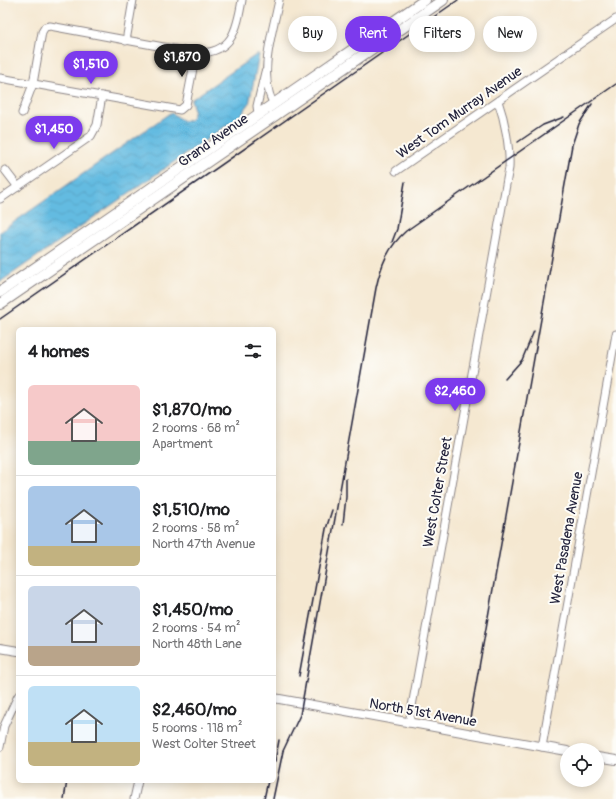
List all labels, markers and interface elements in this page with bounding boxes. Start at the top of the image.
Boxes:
chip: Buy [288,16,337,52]
chip: Rent [345,16,401,52]
chip: Filters [409,16,475,52]
chip: New [483,16,537,52]
pin: $1,870 [149,44,215,78]
text: $1,870 [163,49,201,65]
pin: $1,510 [58,51,124,85]
text: $1,510 [73,56,109,72]
street label: West Tom Murray Avenue [393,63,525,162]
street label: Grand Avenue [175,110,252,171]
pin: $1,450 [21,116,87,150]
text: $1,450 [35,121,73,137]
icon: filters [242,340,264,362]
text: 4 homes [28,341,89,362]
pin: $2,460 [422,378,488,412]
text: $2,460 [434,383,476,399]
text: $1,870/mo [152,399,232,420]
icon: home [60,401,108,449]
text: 2 rooms · 68 m² [152,420,240,436]
street label: West Colter Street [419,435,456,549]
text: Apartment [152,436,213,452]
street label: West Pasadena Avenue [546,470,587,606]
text: $1,510/mo [152,499,230,520]
icon: home [60,502,108,550]
text: 2 rooms · 58 m² [152,520,239,536]
text: North 47th Avenue [152,536,255,552]
text: $1,450/mo [152,599,233,620]
icon: home [60,602,108,650]
text: 2 rooms · 54 m² [152,620,240,636]
text: North 48th Lane [152,636,242,652]
street label: North 51st Avenue [368,695,478,730]
text: $2,460/mo [152,699,237,720]
icon: home [60,702,108,750]
text: 5 rooms · 118 m² [152,720,242,736]
text: West Colter Street [152,736,256,752]
map controls [560,743,604,787]
button: locate [560,743,604,787]

